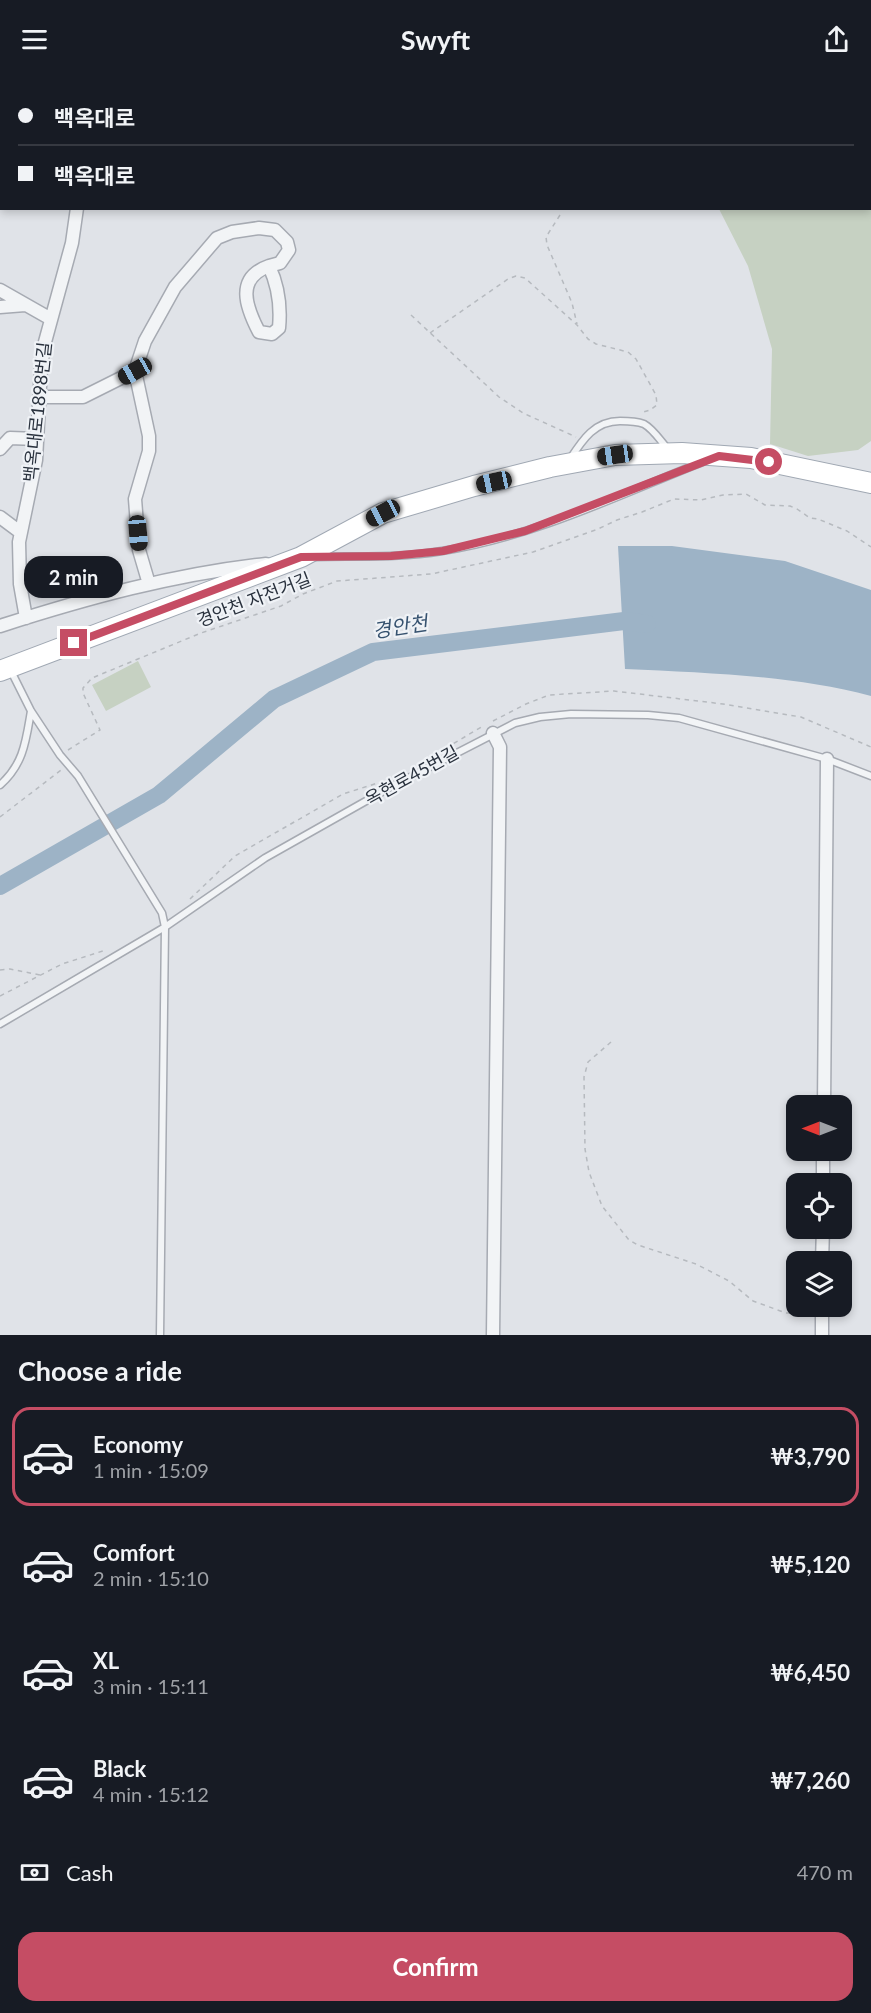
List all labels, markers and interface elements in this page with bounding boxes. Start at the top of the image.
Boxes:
icon: menu [18,23,51,56]
text: Swyft [401,23,470,56]
icon: share [820,23,853,56]
text: 백옥대로 [54,104,135,131]
text: 백옥대로 [54,162,135,189]
street label: 백옥대로1898번길 [19,341,55,483]
car [115,354,155,388]
car [596,444,634,466]
route start [755,448,782,475]
car [475,469,513,495]
car [363,497,403,529]
car [127,514,149,552]
callout: 2 min [25,556,124,598]
text: 2 min [49,565,98,589]
street label: 경안천 자전거길 [193,567,314,631]
water label: 경안천 [371,609,432,642]
route end [60,629,87,656]
street label: 옥현로45번길 [361,740,462,810]
north arrow [786,1095,852,1161]
map controls [786,1095,852,1317]
button: locate [786,1173,852,1239]
button: layers [786,1251,852,1317]
text: Choose a ride [18,1354,182,1387]
icon: car [21,1430,75,1484]
text: Economy [93,1431,183,1458]
text: ₩3,790 [770,1443,850,1470]
text: 1 min · 15:09 [93,1458,209,1482]
icon: car [21,1538,75,1592]
text: Comfort [93,1539,175,1566]
text: ₩5,120 [770,1551,850,1578]
text: 2 min · 15:10 [93,1566,209,1590]
icon: car [21,1646,75,1700]
text: XL [93,1647,119,1674]
text: ₩6,450 [770,1659,850,1686]
text: 3 min · 15:11 [93,1674,209,1698]
icon: car [21,1754,75,1808]
text: Black [93,1755,146,1782]
text: ₩7,260 [770,1767,850,1794]
text: 4 min · 15:12 [93,1782,209,1806]
icon: cash [18,1856,51,1889]
text: Cash [66,1859,113,1886]
text: 470 m [797,1860,853,1884]
button: Confirm [18,1932,853,2001]

